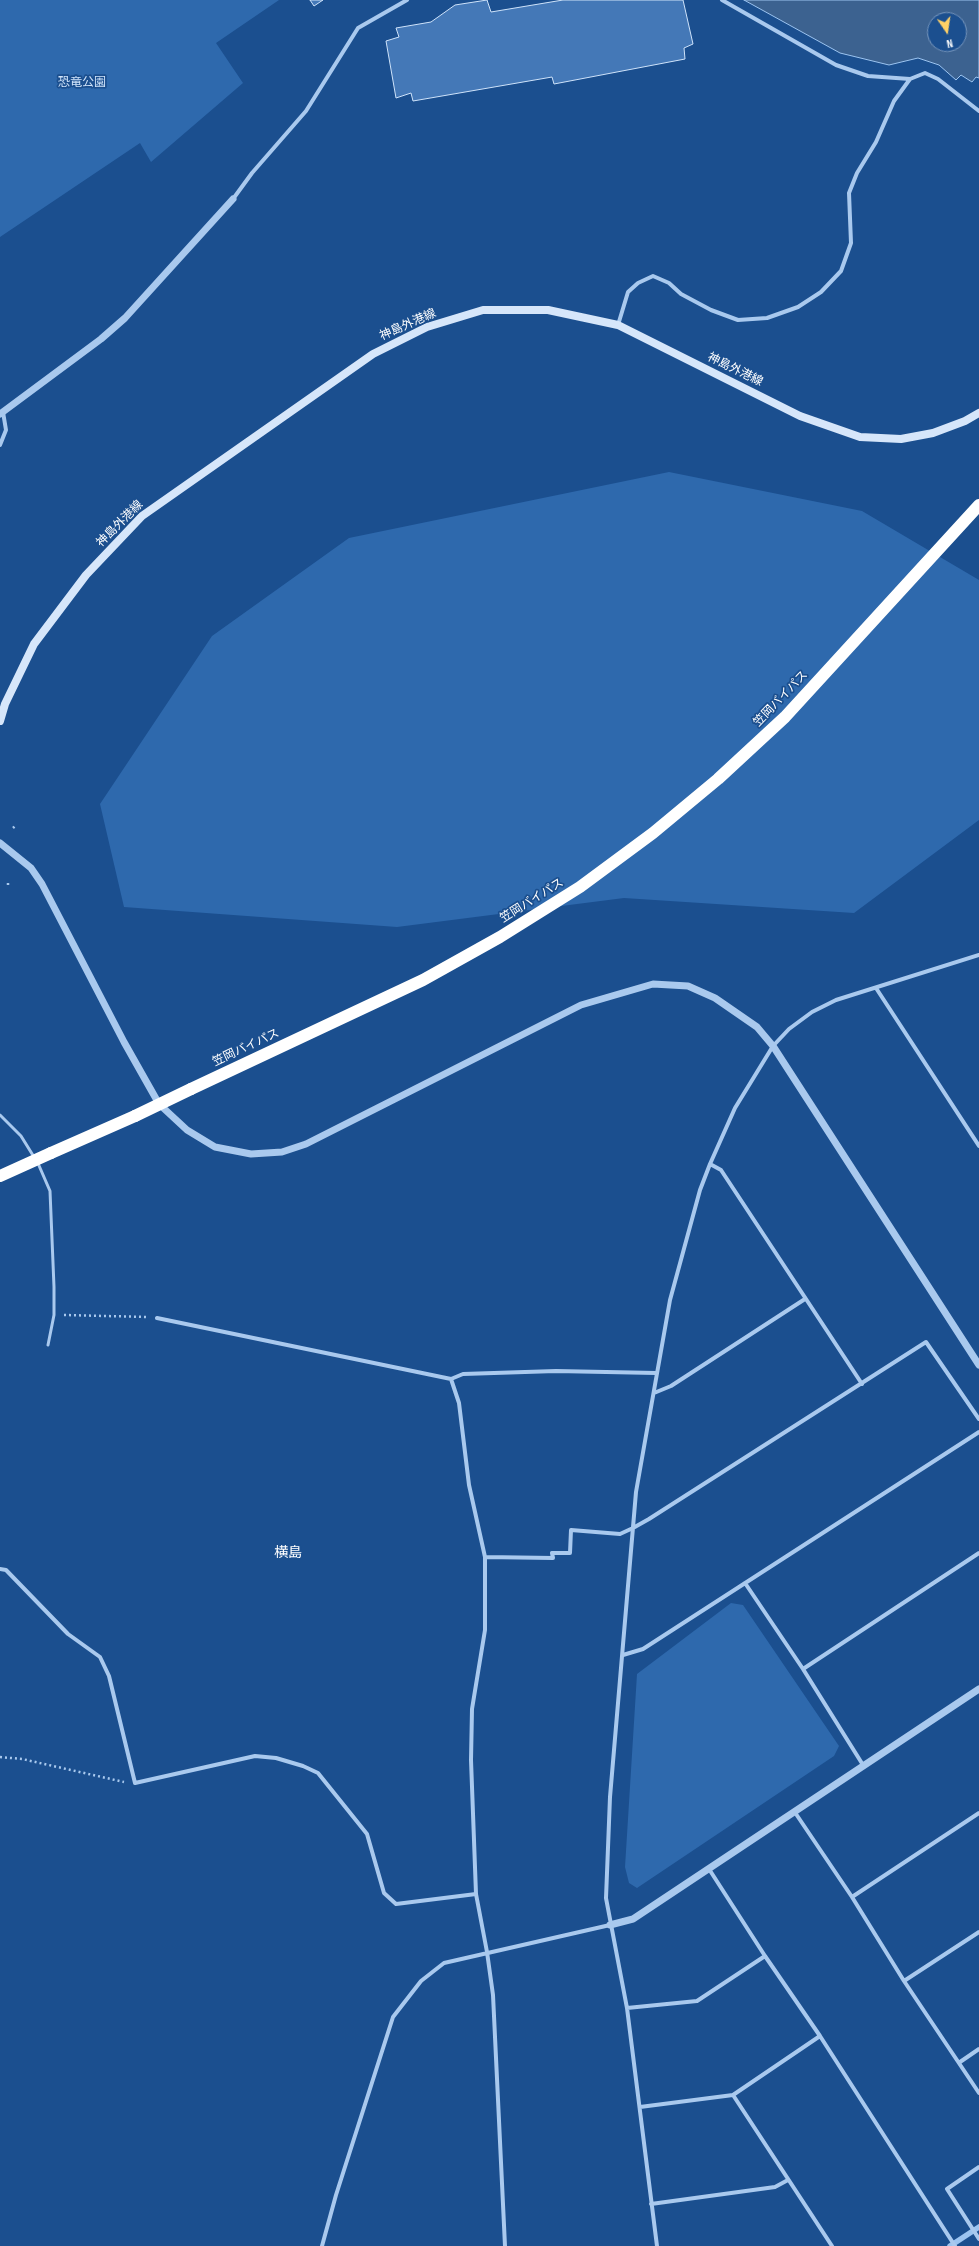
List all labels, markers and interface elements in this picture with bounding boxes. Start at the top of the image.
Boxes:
north arrow [927,12,967,52]
text: N [945,36,954,50]
park label: 恐竜公園 [58,76,106,90]
street label: 神島外港線 [378,306,438,344]
street label: 神島外港線 [705,350,765,390]
street label: 神島外港線 [94,498,146,550]
street label: 笠岡バイパス [751,668,811,730]
street label: 笠岡バイパス [498,876,566,926]
street label: 笠岡バイパス [210,1026,282,1070]
district label: 横島 [274,1545,302,1561]

